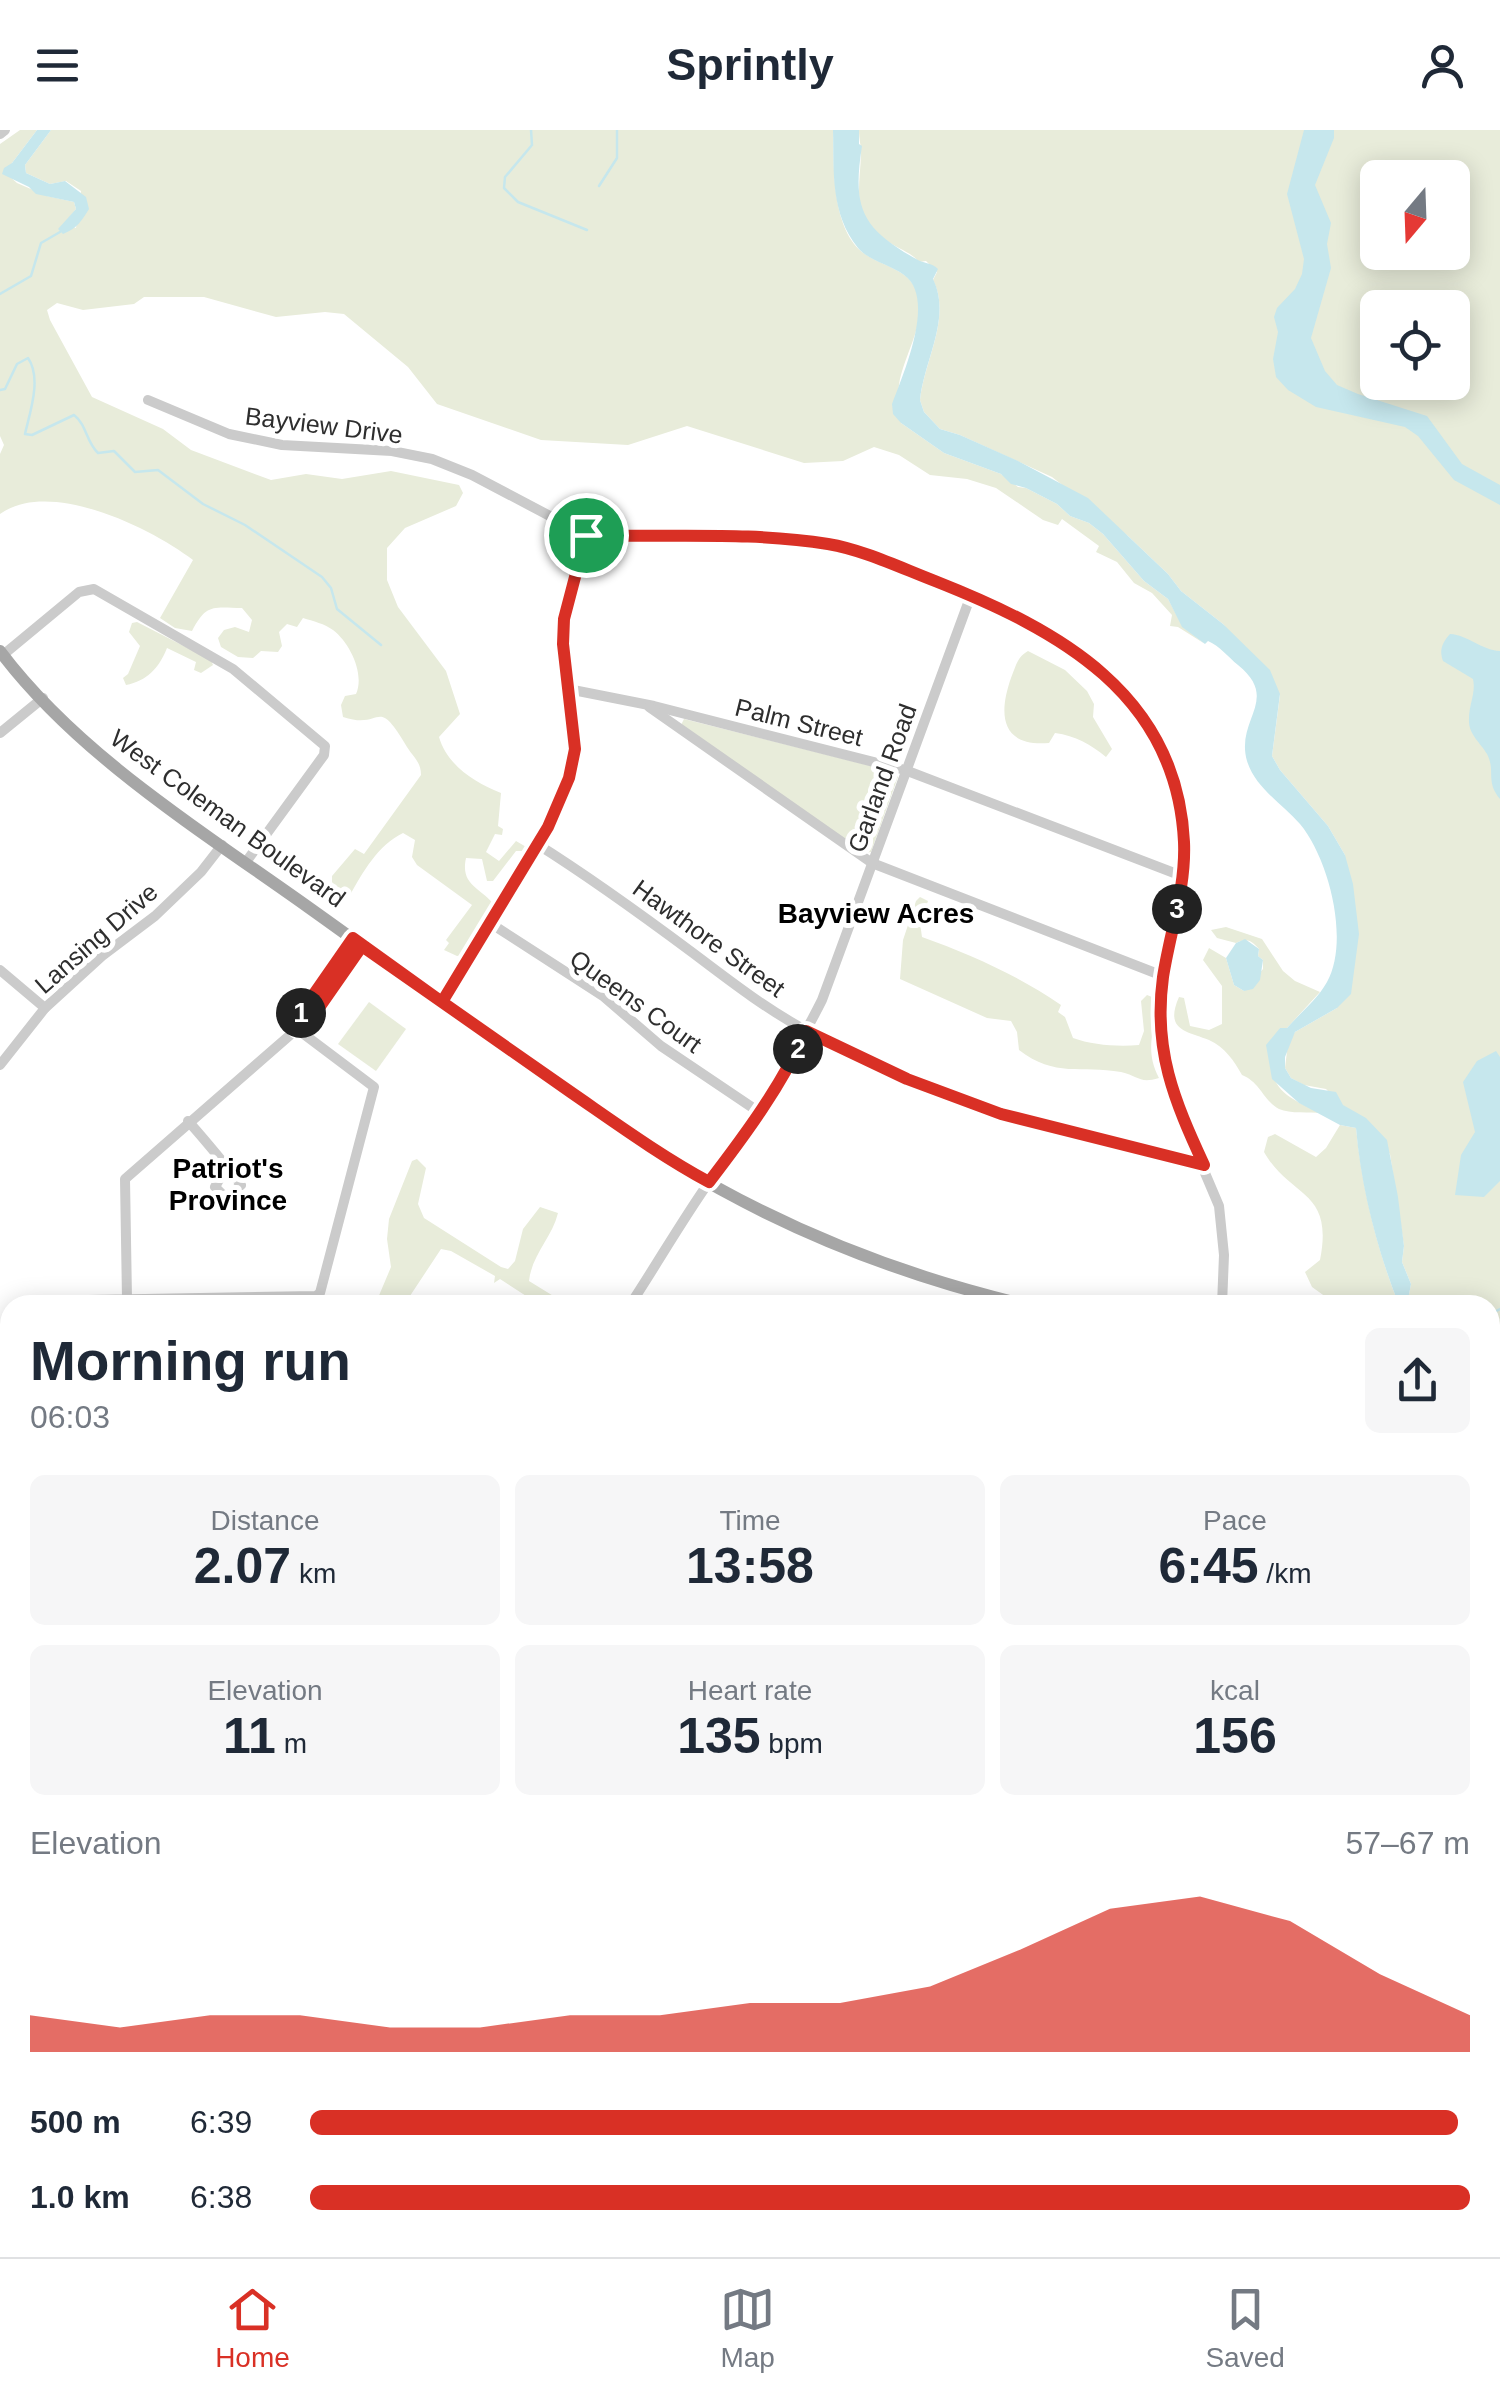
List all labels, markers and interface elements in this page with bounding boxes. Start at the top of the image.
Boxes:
icon: menu [30,38,85,93]
icon: person [1415,38,1470,93]
text: Sprintly [666,39,834,90]
north arrow [1360,160,1470,270]
map controls [1360,160,1470,400]
button: locate [1360,290,1470,400]
street label: Bayview Drive [244,401,404,449]
pin [544,493,629,578]
icon: arrive [559,508,614,563]
street label: Palm Street [732,693,866,751]
street label: Garland Road [842,700,922,856]
street label: West Coleman Boulevard [105,723,351,913]
street label: Hawthore Street [628,874,790,1002]
street label: Lansing Drive [29,877,163,999]
pin: 3 [1152,884,1202,934]
text: 3 [1169,893,1185,924]
district label: Bayview Acres [778,898,974,929]
street label: Queens Court [565,944,707,1058]
pin: 1 [276,988,326,1038]
text: 1 [293,997,309,1028]
pin: 2 [773,1024,823,1074]
text: 2 [790,1033,806,1064]
district label: Patriot's Province [169,1153,287,1216]
button: share [1365,1328,1470,1433]
text: Morning run [30,1330,351,1392]
text: 06:03 [30,1399,110,1435]
text: Distance [211,1505,319,1536]
text: Time [719,1505,781,1536]
text: Pace [1203,1505,1267,1536]
text: 2.07 [194,1538,291,1594]
text: 13:58 [686,1538,814,1594]
text: 6:45 [1159,1538,1259,1594]
text: km [291,1558,336,1589]
text: /km [1259,1558,1311,1589]
text: Elevation [207,1675,323,1706]
text: Heart rate [688,1675,812,1706]
text: kcal [1210,1675,1260,1706]
text: 11 [223,1708,276,1764]
text: 135 [677,1708,761,1764]
text: 156 [1193,1708,1277,1764]
text: m [276,1728,307,1759]
text: bpm [761,1728,823,1759]
text: Elevation [30,1825,162,1861]
text: 57–67 m [1345,1825,1470,1861]
text: 500 m [30,2104,121,2140]
text: 6:39 [190,2104,252,2140]
text: 1.0 km [30,2179,130,2215]
text: 6:38 [190,2179,252,2215]
tab: Home [215,2282,290,2374]
tab: Map [720,2282,775,2374]
tab: Saved [1205,2282,1285,2374]

